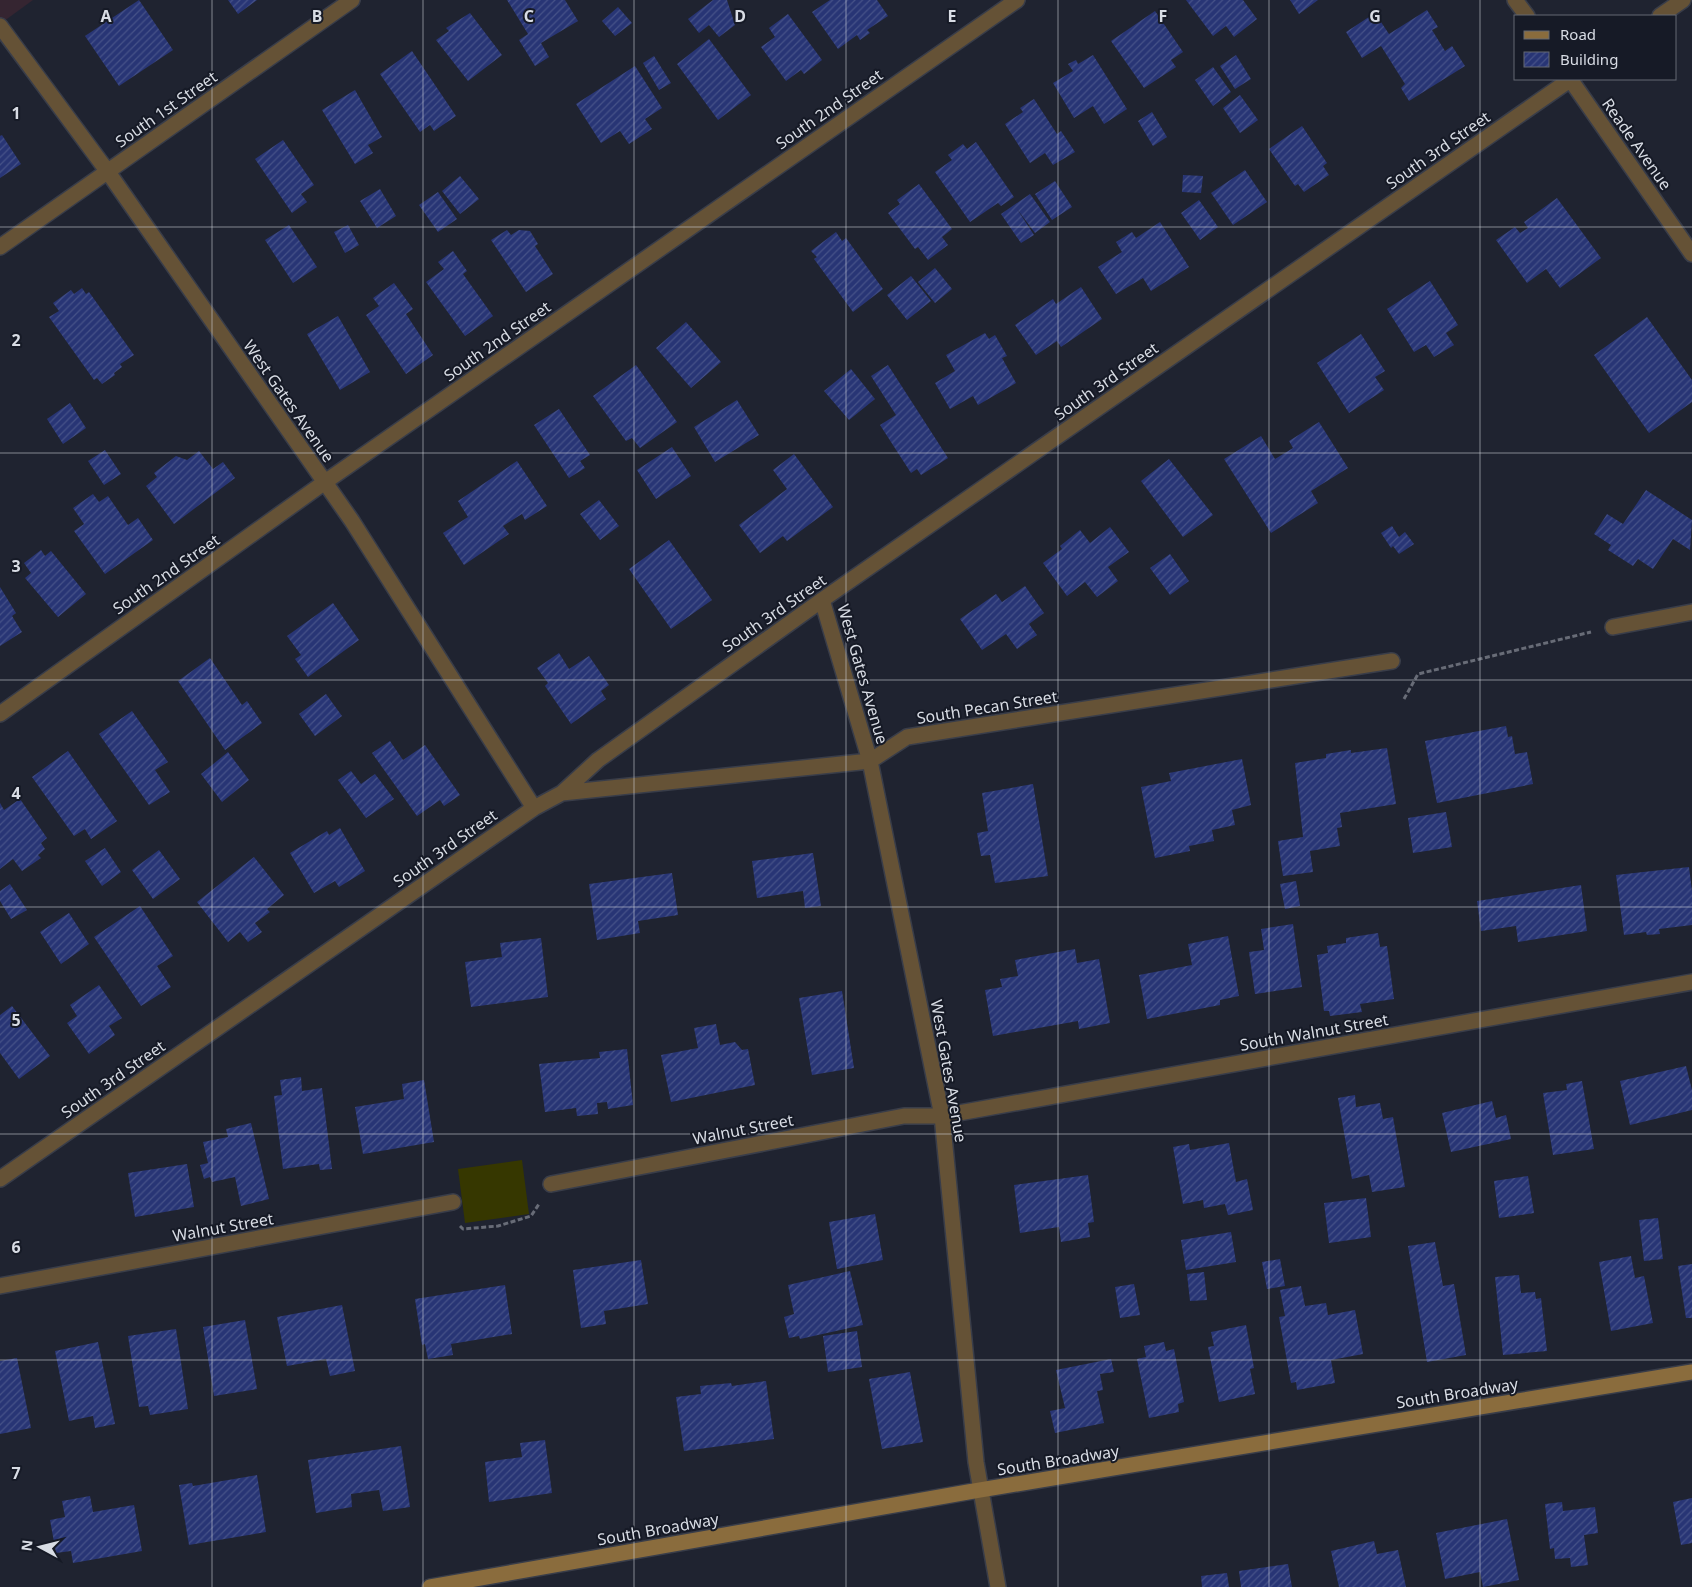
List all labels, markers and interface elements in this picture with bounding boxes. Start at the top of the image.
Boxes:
text: A [100,5,112,27]
text: B [312,5,322,27]
text: C [524,5,534,27]
text: D [734,5,746,27]
text: E [948,5,957,27]
text: F [1159,5,1167,27]
text: G [1369,5,1381,27]
legend [1514,15,1677,80]
text: Road [1560,24,1596,44]
text: Building [1560,49,1618,69]
street label: South 2nd Street [771,64,887,154]
street label: South 1st Street [111,66,221,152]
street label: Reade Avenue [1597,94,1677,194]
text: 1 [11,102,21,124]
street label: South 3rd Street [1382,106,1495,194]
street label: South 2nd Street [439,296,555,386]
text: 2 [11,329,21,351]
street label: West Gates Avenue [239,335,339,467]
street label: South 3rd Street [1050,337,1163,425]
street label: South 2nd Street [108,529,224,619]
text: 3 [11,555,21,577]
street label: South 3rd Street [718,569,831,657]
street label: West Gates Avenue [832,601,894,747]
street label: South Pecan Street [915,685,1059,729]
text: 4 [11,782,21,804]
street label: South 3rd Street [389,804,502,892]
street label: West Gates Avenue [926,998,972,1144]
street label: South Walnut Street [1238,1008,1390,1056]
text: 5 [11,1009,21,1031]
street label: South 3rd Street [57,1035,170,1123]
street label: Walnut Street [691,1108,795,1150]
street label: Walnut Street [171,1207,275,1247]
text: 6 [11,1236,21,1258]
street label: South Broadway [1394,1372,1520,1413]
street label: South Broadway [995,1439,1121,1480]
text: 7 [11,1462,21,1484]
street label: South Broadway [595,1507,721,1551]
north arrow [15,1522,65,1572]
text: N [16,1539,37,1552]

